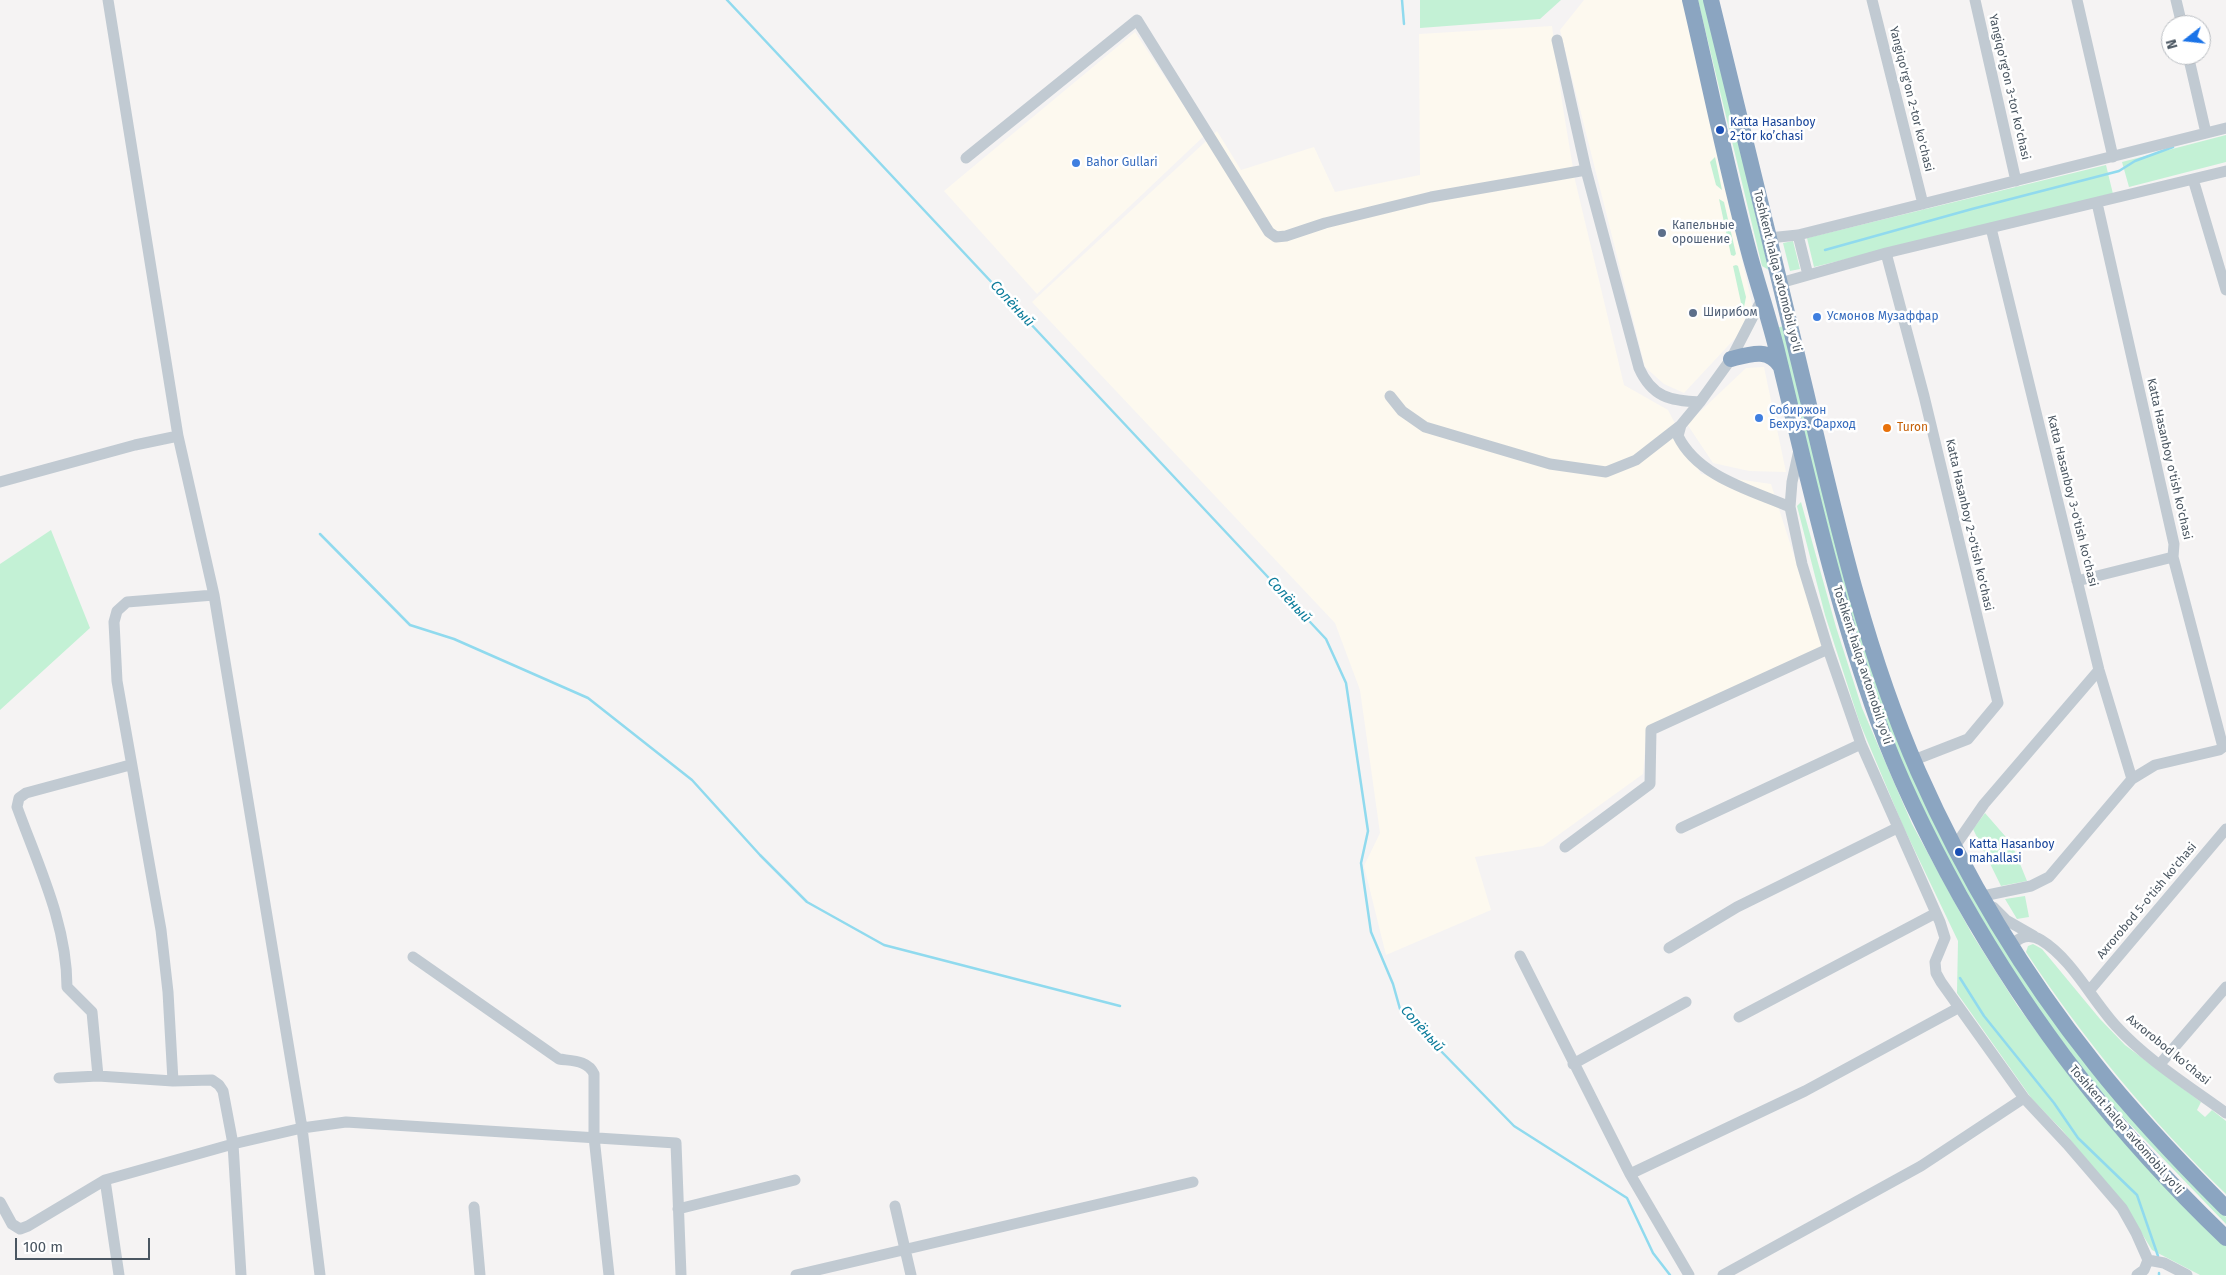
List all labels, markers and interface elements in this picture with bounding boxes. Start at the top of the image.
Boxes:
street label: Yangiqo'rg'on 3-tor ko'chasi [1985,13,2033,161]
north arrow [2161,15,2211,65]
street label: Yangiqo'rg'on 2-tor ko'chasi [1886,25,1936,173]
text: N [2163,37,2182,51]
place label: Katta Hasanboy 2-tor ko’chasi [1730,116,1815,144]
marker: Katta Hasanboy 2-tor ko’chasi [1714,124,1726,136]
place label: Bahor Gullari [1086,156,1158,170]
marker: Bahor Gullari [1070,157,1082,169]
street label: Toshkent halqa avtomobil yo'li [1750,189,1804,353]
place label: Капельные орошение [1672,219,1735,247]
marker: Капельные орошение [1656,227,1668,239]
water label: Солёный [986,277,1038,331]
place label: Ширибом [1703,306,1758,320]
marker: Ширибом [1687,307,1699,319]
place label: Усмонов Музаффар [1827,310,1939,324]
marker: Усмонов Музаффар [1811,311,1823,323]
street label: Katta Hasanboy o'tish ko'chasi [2143,377,2195,541]
place label: Собиржон Бехруз. Фарход [1769,404,1856,432]
marker: Собиржон Бехруз. Фарход [1753,412,1765,424]
street label: Katta Hasanboy 3-o'tish ko'chasi [2044,414,2100,588]
place label: Turon [1897,421,1928,435]
marker: Turon [1881,422,1893,434]
street label: Katta Hasanboy 2-o'tish ko'chasi [1942,438,1996,612]
water label: Солёный [1263,573,1315,627]
street label: Toshkent halqa avtomobil yo'li [1829,584,1895,746]
place label: Katta Hasanboy mahallasi [1969,838,2054,866]
street label: Axrorobod 5-o'tish ko'chasi [2094,840,2200,962]
marker: Katta Hasanboy mahallasi [1953,846,1965,858]
water label: Солёный [1397,1002,1447,1056]
street label: Axrorobod ko'chasi [2123,1012,2213,1088]
street label: Toshkent halqa avtomobil yo'li [2066,1063,2186,1197]
scale bar [18,1228,152,1260]
text: 100 m [23,1238,63,1256]

